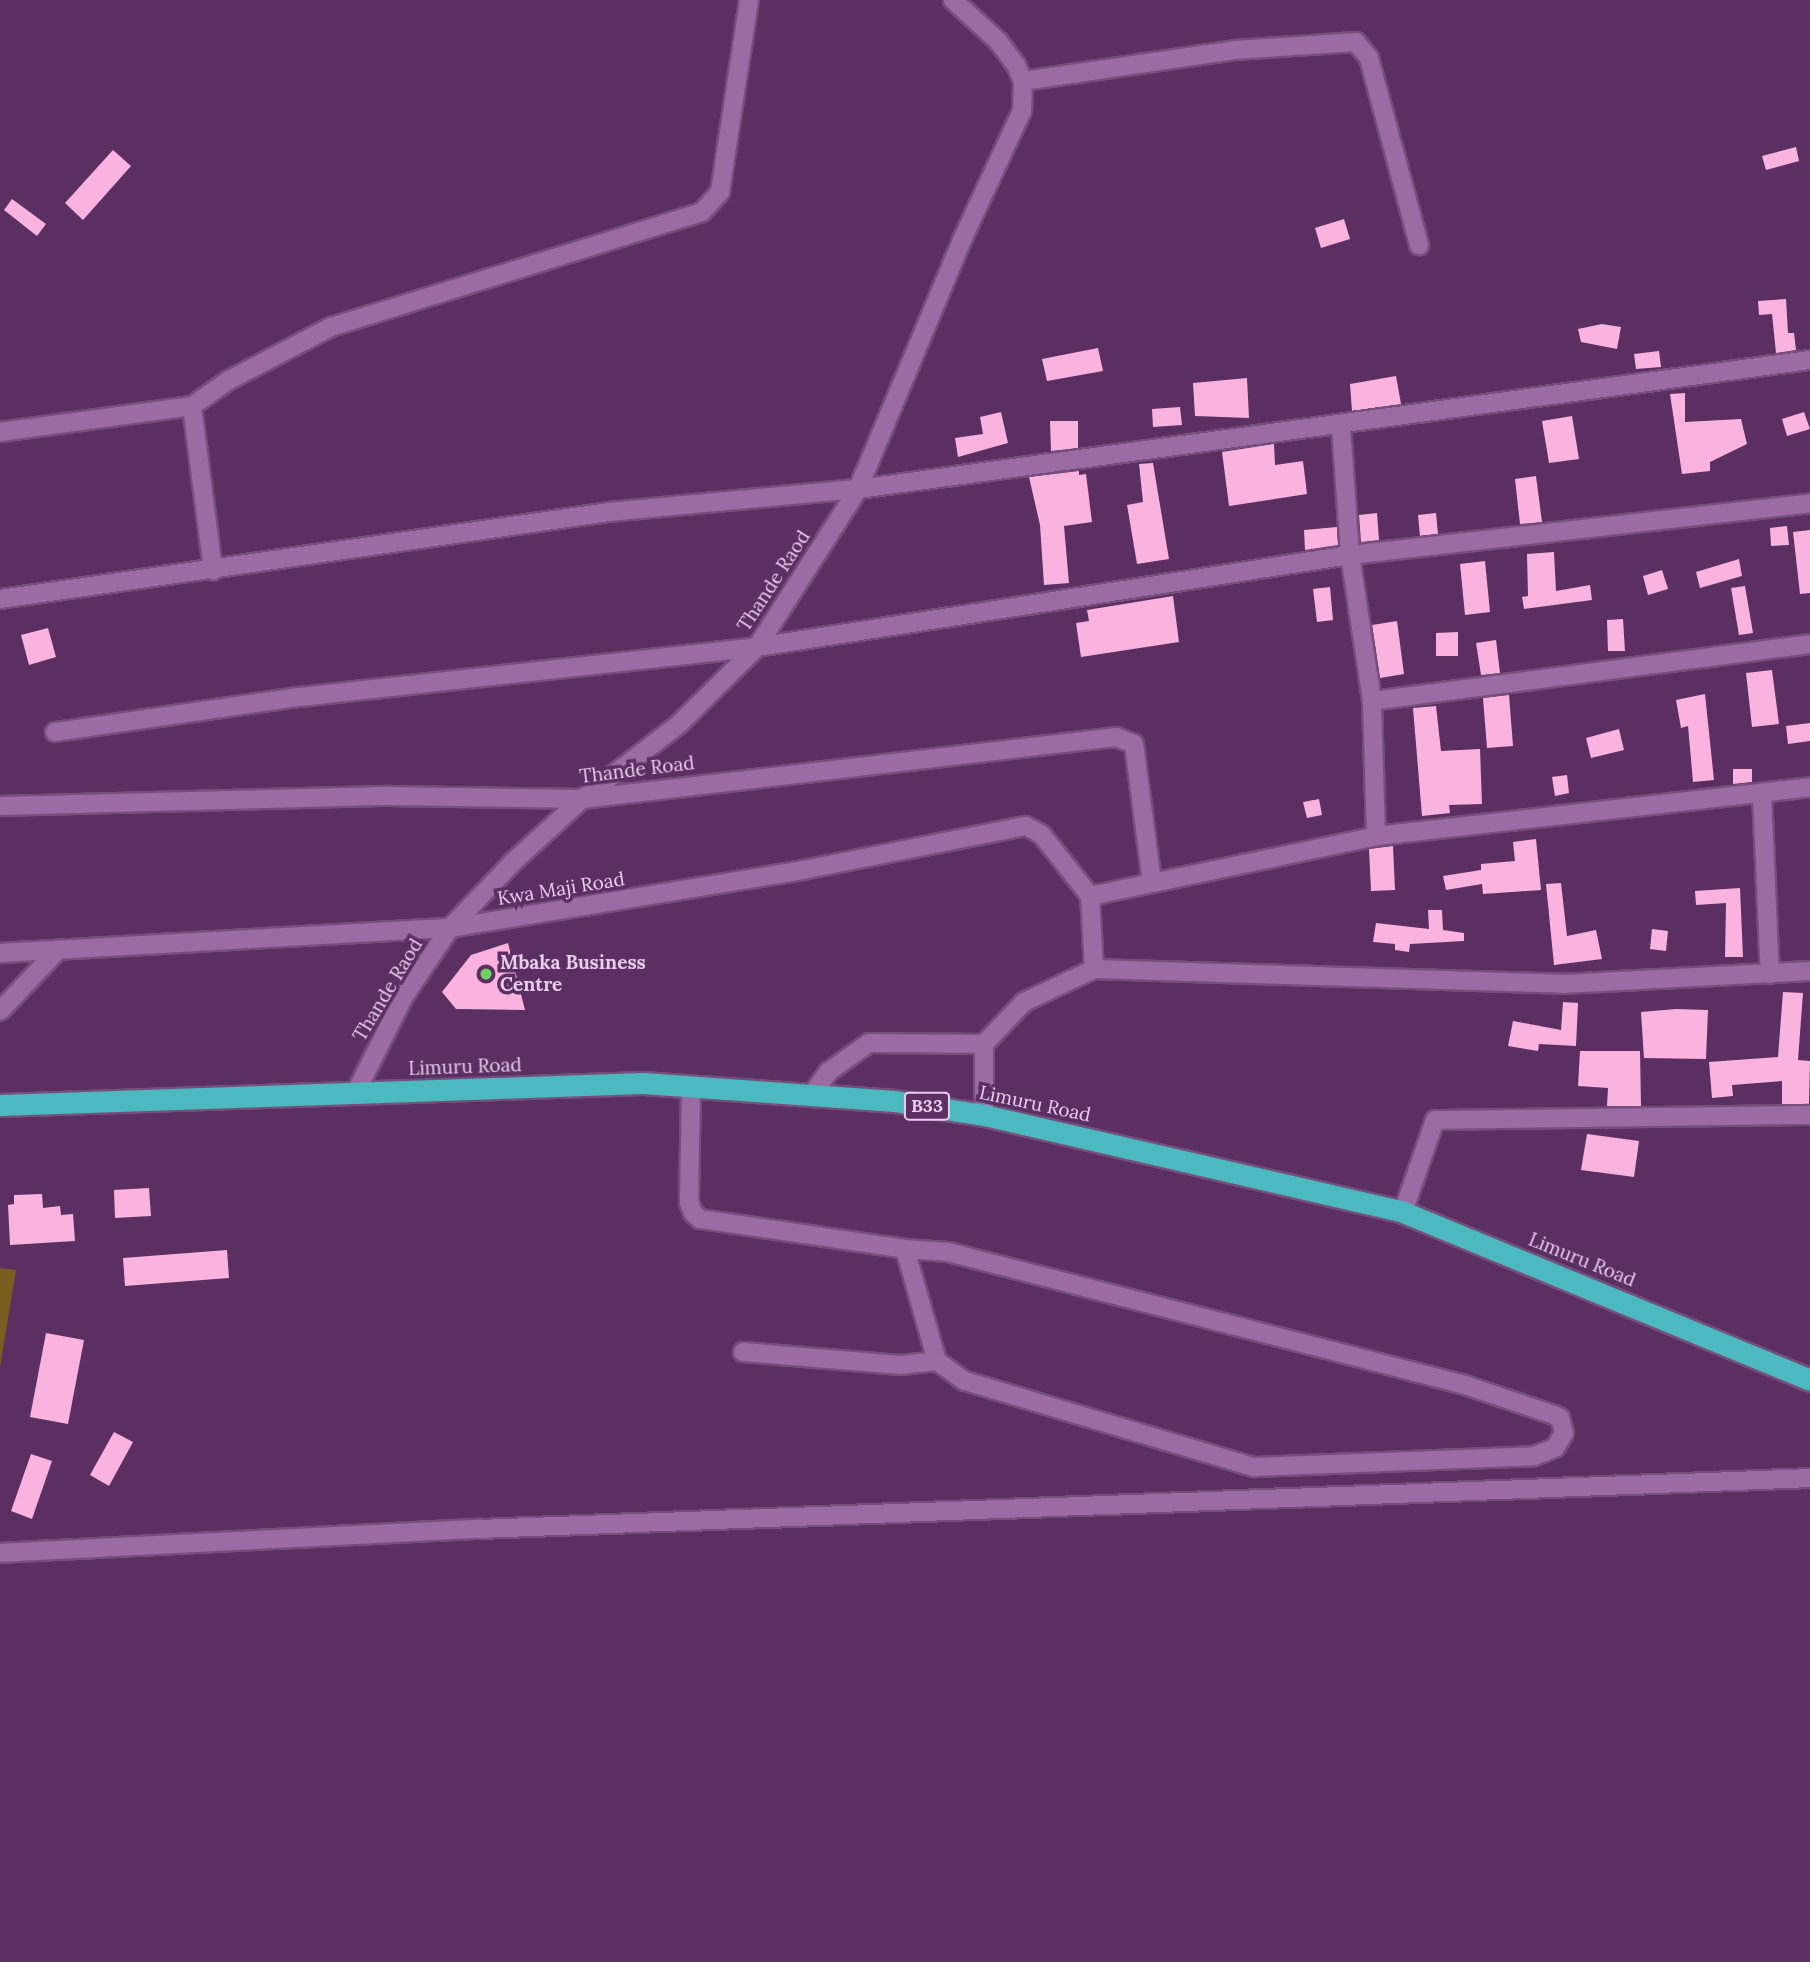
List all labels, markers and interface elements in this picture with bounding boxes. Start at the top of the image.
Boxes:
street label: Thande Raod [733,526,815,636]
street label: Thande Road [578,752,696,788]
street label: Kwa Maji Road [496,868,626,910]
street label: Thande Raod [348,935,428,1045]
place label: Mbaka Business Centre [500,952,646,996]
marker: Mbaka Business Centre [478,966,494,982]
street label: Limuru Road [408,1054,522,1080]
street label: Limuru Road [977,1081,1093,1127]
road number: B33 [902,1092,951,1120]
street label: Limuru Road [1525,1228,1639,1292]

